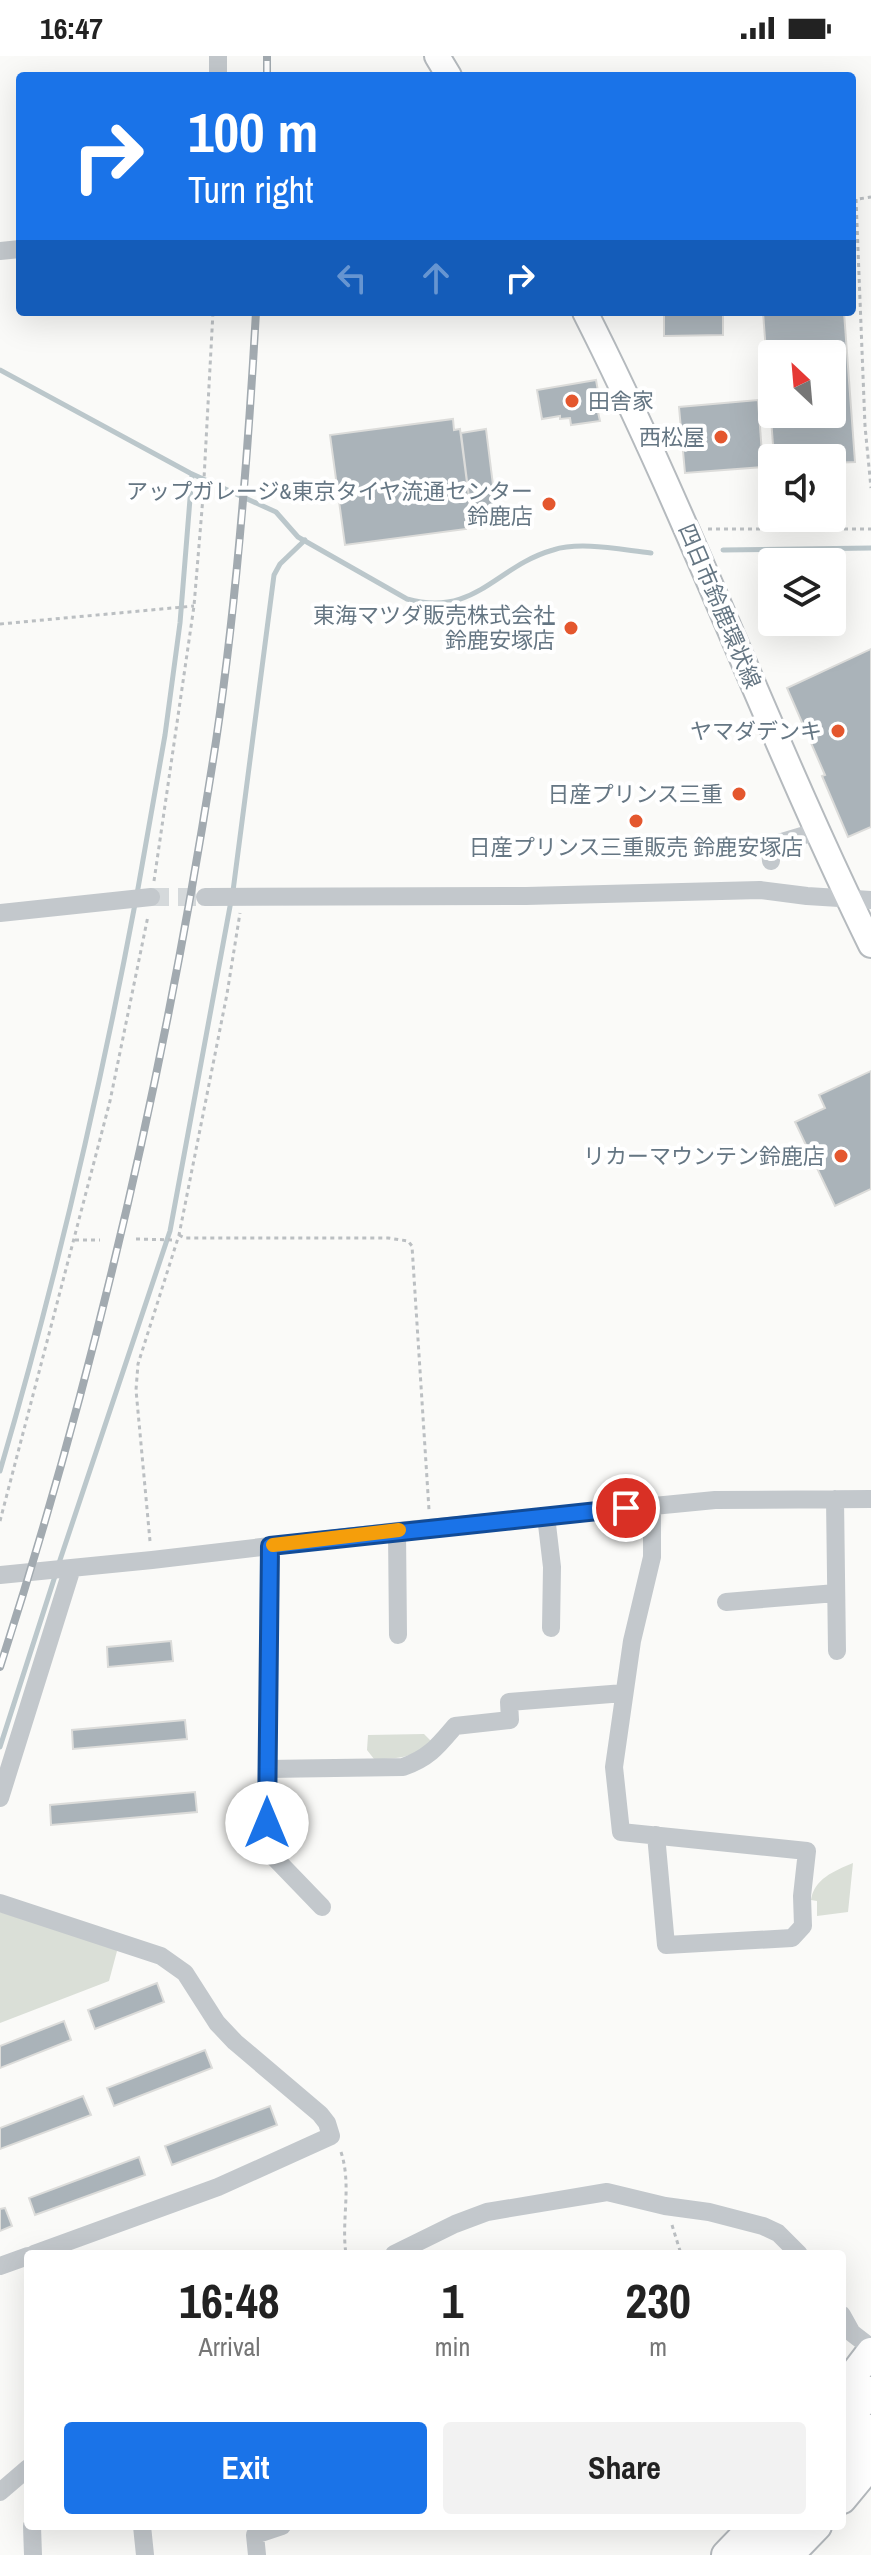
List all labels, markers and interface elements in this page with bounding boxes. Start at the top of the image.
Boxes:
text: 16:47 [40,8,103,48]
text: 100 m [188,94,318,169]
icon: right [56,104,160,208]
text: Turn right [188,166,313,214]
icon: left [330,256,374,300]
icon: ahead [414,256,458,300]
icon: right [498,256,542,300]
north arrow [758,340,846,428]
map controls [758,340,846,636]
place label: 田舎家 [588,386,654,416]
marker: 田舎家 [563,392,581,410]
place label: 西松屋 [639,422,705,452]
marker: 西松屋 [712,428,730,446]
button: sound [758,444,846,532]
place label: アップガレージ&東京タイヤ流通センター 鈴鹿店 [126,476,533,531]
marker: アップガレージ&東京タイヤ流通センター 鈴鹿店 [540,495,558,513]
street label: 四日市鈴鹿環状線 [672,519,768,693]
button: layers [758,548,846,636]
place label: 東海マツダ販売株式会社 鈴鹿安塚店 [313,600,555,655]
marker: 東海マツダ販売株式会社 鈴鹿安塚店 [562,619,580,637]
place label: ヤマダデンキ [690,716,822,746]
marker: ヤマダデンキ [829,722,847,740]
place label: 日産プリンス三重 [547,779,723,809]
marker: 日産プリンス三重 [730,785,748,803]
marker: 日産プリンス三重販売 鈴鹿安塚店 [627,812,645,830]
place label: 日産プリンス三重販売 鈴鹿安塚店 [469,832,803,862]
place label: リカーマウンテン鈴鹿店 [583,1141,825,1171]
marker: リカーマウンテン鈴鹿店 [832,1147,850,1165]
pin [592,1474,660,1542]
icon: arrive [604,1486,648,1530]
position arrow [225,1781,309,1865]
text: 16:48 [179,2268,280,2333]
text: 1 [442,2268,463,2333]
text: 230 [625,2268,691,2333]
text: Arrival [199,2329,260,2364]
text: min [435,2329,470,2364]
text: m [649,2329,667,2364]
button: Exit [64,2422,427,2514]
button: Share [443,2422,806,2514]

